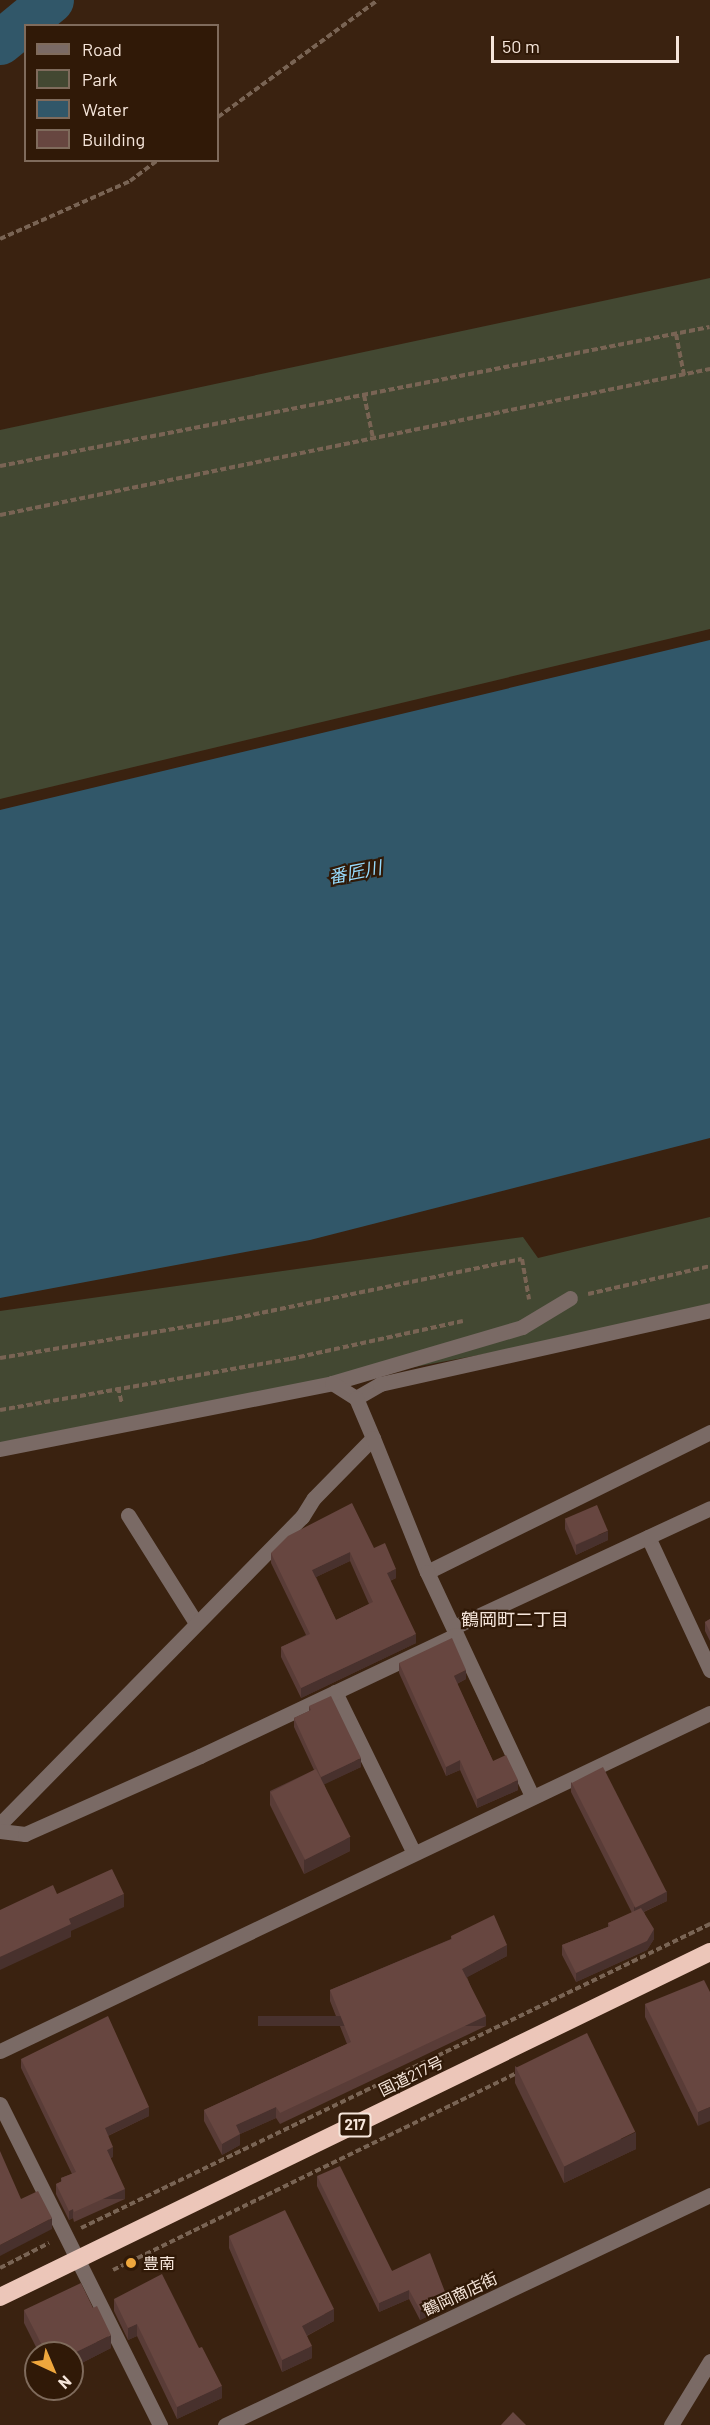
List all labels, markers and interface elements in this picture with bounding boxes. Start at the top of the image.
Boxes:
legend [24,24,219,162]
scale bar [494,24,682,62]
text: 50 m [502,35,540,57]
text: Road [82,38,122,60]
text: Park [82,68,117,90]
text: Water [82,98,129,120]
text: Building [82,128,145,150]
water label: 番匠川 [326,856,384,888]
district label: 鶴岡町二丁目 [461,1608,569,1630]
street label: 国道217号 [376,2052,446,2100]
road number: 217 [337,2113,373,2137]
place label: 豊南 [143,2253,175,2273]
marker: 豊南 [124,2256,138,2270]
street label: 鶴岡商店街 [420,2268,500,2320]
north arrow [24,2341,84,2401]
text: N [55,2372,76,2393]

